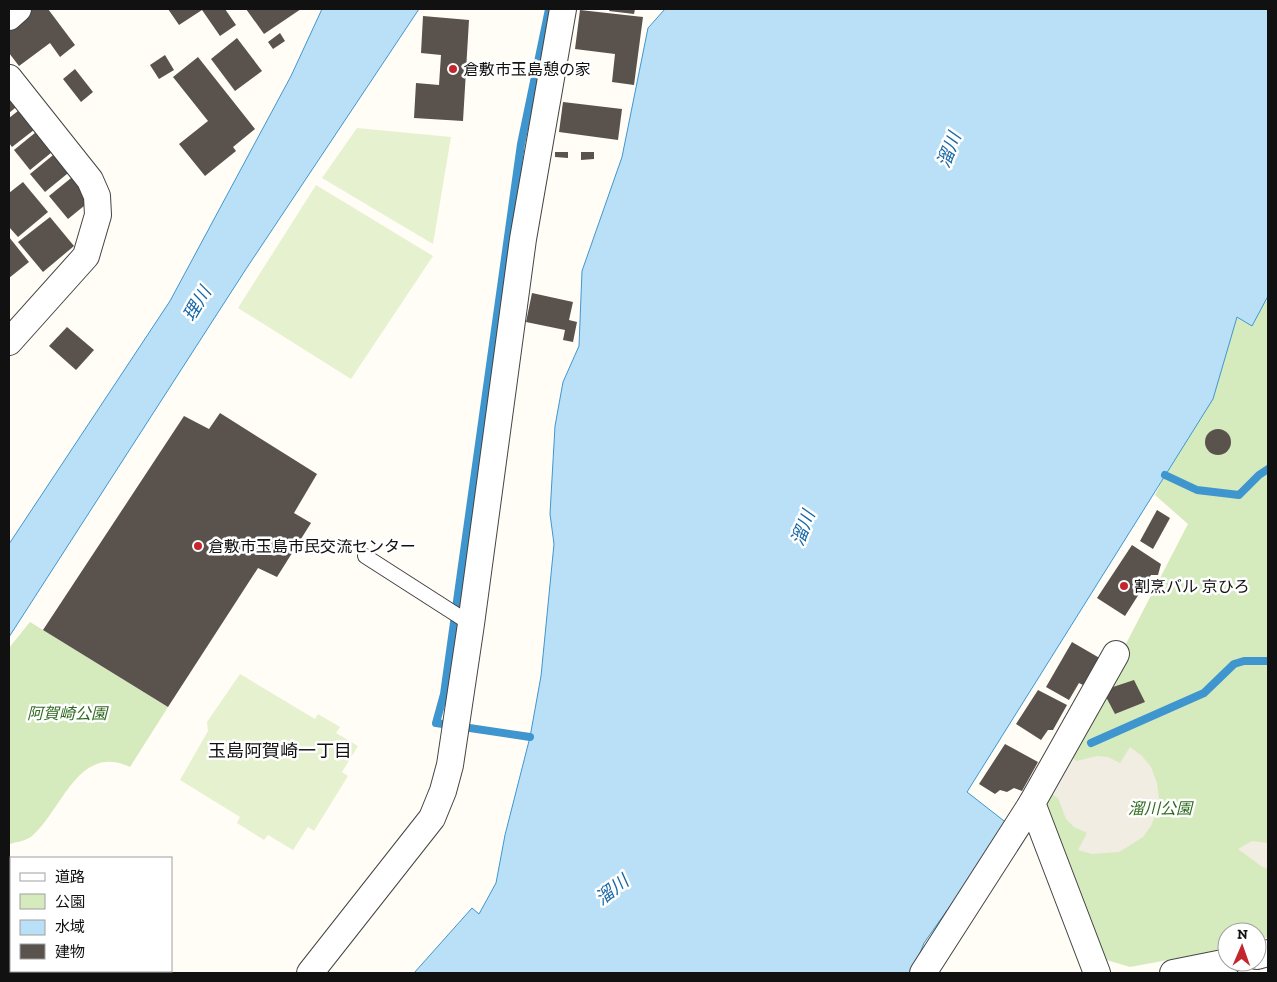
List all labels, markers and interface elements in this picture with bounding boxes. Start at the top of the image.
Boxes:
place label: 倉敷市玉島憩の家 [463,60,591,79]
marker: 倉敷市玉島憩の家 [447,63,459,75]
water label: 溜川 [932,127,966,171]
water label: 理川 [178,281,217,325]
water label: 溜川 [786,505,820,549]
place label: 倉敷市玉島市民交流センター [208,537,416,556]
marker: 倉敷市玉島市民交流センター [192,540,204,552]
place label: 割烹バル 京ひろ [1134,577,1250,596]
marker: 割烹バル 京ひろ [1118,580,1130,592]
park label: 阿賀崎公園 [27,704,109,723]
district label: 玉島阿賀崎一丁目 [208,740,352,762]
park label: 溜川公園 [1128,799,1194,818]
legend [10,857,172,972]
text: 道路 [55,868,85,886]
water label: 溜川 [591,869,635,910]
text: 公園 [55,893,85,911]
text: 水域 [55,918,85,936]
north arrow [1217,922,1267,972]
text: N [1237,926,1248,943]
text: 建物 [55,943,85,961]

